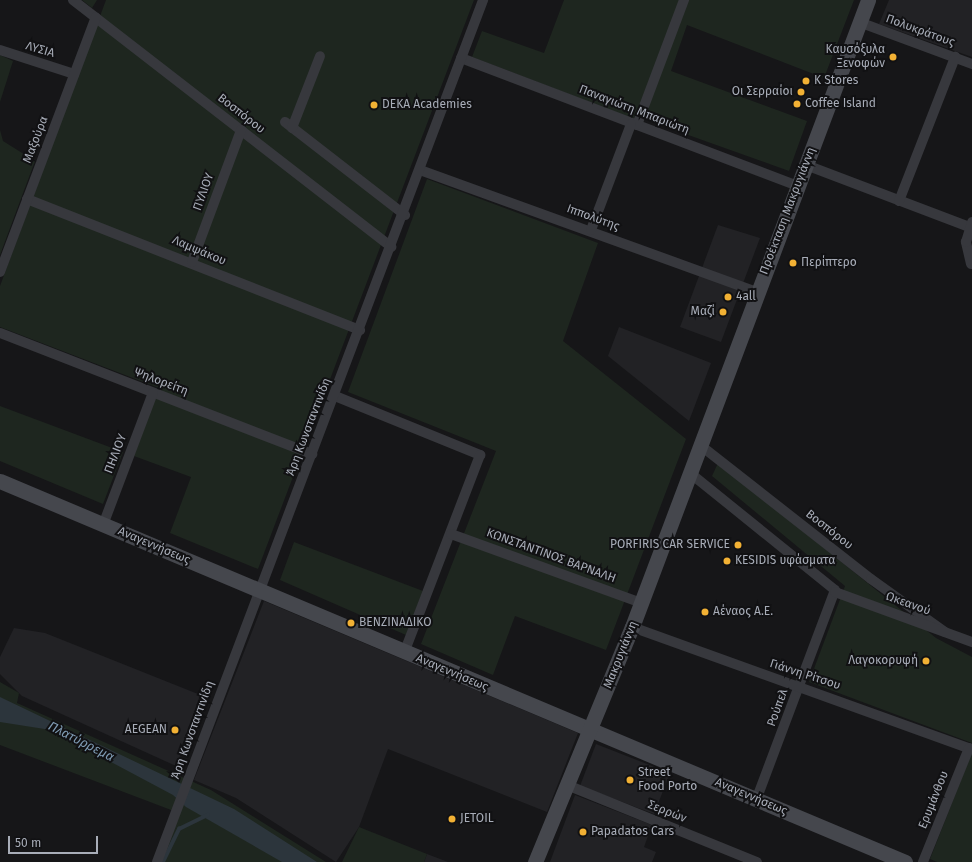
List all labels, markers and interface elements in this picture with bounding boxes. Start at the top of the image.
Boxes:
street label: Πολυκράτους [884,12,956,50]
street label: ΛΥΣΙΑ [24,39,56,61]
place label: Καυσόξυλα Ξενοφών [826,43,885,71]
marker: Καυσόξυλα Ξενοφών [888,52,898,62]
place label: K Stores [814,74,858,88]
marker: K Stores [801,76,811,86]
street label: Παναγιώτη Μπαριώτη [577,82,691,138]
place label: Οι Σερραίοι [732,85,793,99]
marker: Οι Σερραίοι [796,87,806,97]
street label: Βοσπόρου [214,91,268,137]
place label: Coffee Island [805,97,876,111]
place label: DEKA Academies [382,98,472,112]
marker: Coffee Island [792,99,802,109]
marker: DEKA Academies [369,100,379,110]
street label: Μαξούρα [20,114,52,166]
street label: Προέκταση Μακρυγιάννη [757,145,819,277]
street label: ΠΥΛΙΟΥ [191,171,217,213]
street label: Ιππολύτης [565,202,621,234]
street label: Λαμψάκου [170,233,228,269]
place label: Περίπτερο [801,256,857,270]
marker: Περίπτερο [788,258,798,268]
place label: 4all [736,290,756,304]
marker: 4all [723,292,733,302]
place label: Μαζί [691,305,715,319]
marker: Μαζί [718,307,728,317]
street label: Ψηλορείτη [132,365,190,399]
street label: Άρη Κωνσταντινίδη [284,376,334,478]
street label: ΠΗΛΙΟΥ [102,432,130,476]
street label: Βοσπόρου [802,507,856,553]
street label: Αναγεννήσεως [116,524,192,568]
street label: ΚΩΝΣΤΑΝΤΙΝΟΣ ΒΑΡΝΑΛΗ [484,526,618,586]
place label: PORFIRIS CAR SERVICE [610,538,730,552]
marker: PORFIRIS CAR SERVICE [733,540,743,550]
place label: KESIDIS υφάσματα [735,554,835,568]
marker: KESIDIS υφάσματα [722,556,732,566]
street label: Ωκεανού [884,589,932,619]
place label: Αέναος Α.Ε. [713,605,773,619]
marker: Αέναος Α.Ε. [700,607,710,617]
place label: ΒΕΝΖΙΝΑΔΙΚΟ [359,616,432,630]
marker: ΒΕΝΖΙΝΑΔΙΚΟ [346,618,356,628]
street label: Μακρυγιάννη [601,619,641,691]
street label: Αναγεννήσεως [414,651,490,695]
place label: Λαγοκορυφή [848,654,918,668]
marker: Λαγοκορυφή [921,656,931,666]
street label: Γιάννη Ρίτσου [768,657,842,693]
street label: Άρη Κωνσταντινίδη [169,679,217,781]
street label: Ρούπελ [765,687,791,729]
water label: Πλατύρρεμα [45,719,117,765]
place label: AEGEAN [125,723,167,737]
marker: AEGEAN [170,725,180,735]
place label: Street Food Porto [638,766,697,794]
street label: Ερυμάνθου [916,769,952,831]
marker: Street Food Porto [625,775,635,785]
street label: Αναγεννήσεως [713,775,789,819]
street label: Σερρών [645,798,689,826]
place label: JETOIL [460,812,494,826]
marker: JETOIL [447,814,457,824]
place label: Papadatos Cars [591,825,674,839]
marker: Papadatos Cars [578,827,588,837]
scale bar [10,828,100,854]
text: 50 m [15,836,41,850]

